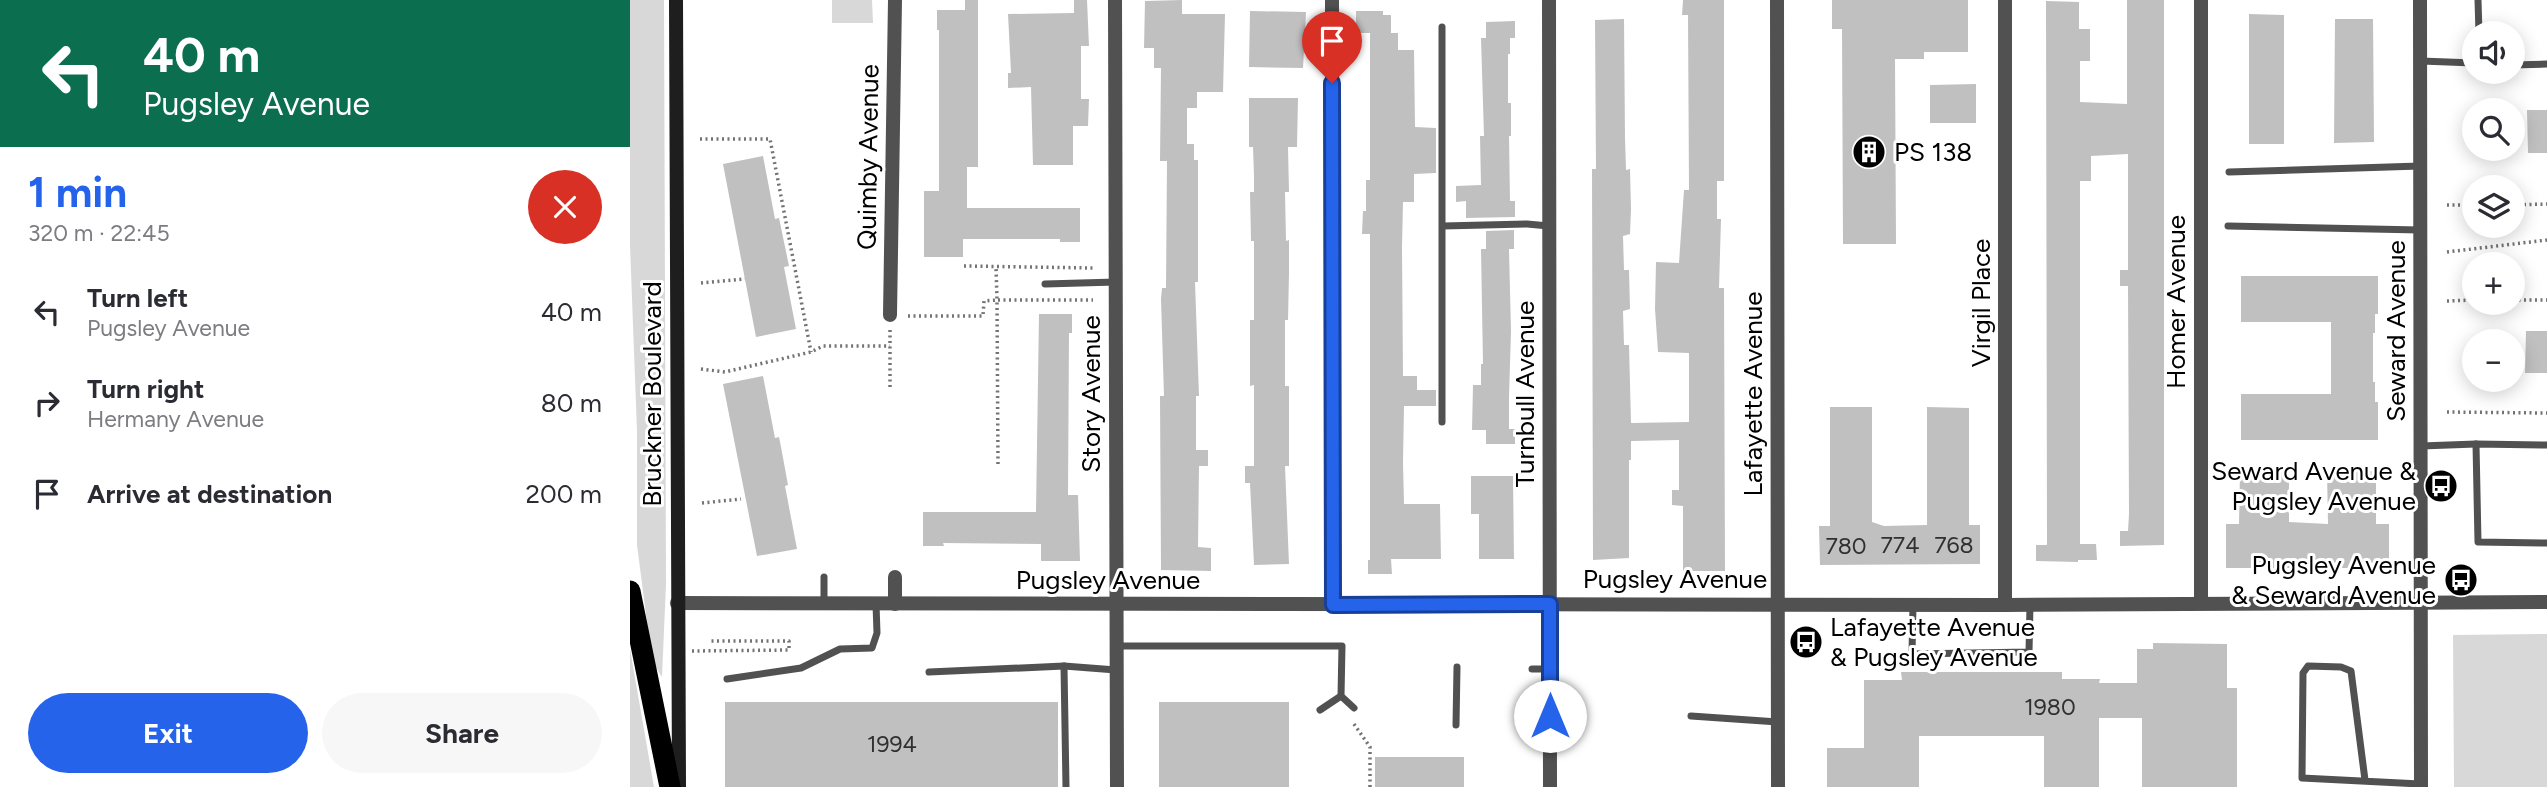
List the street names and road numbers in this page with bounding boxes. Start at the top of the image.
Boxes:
street label: Quimby Avenue [850,64,886,250]
street label: Homer Avenue [2160,215,2192,389]
street label: Virgil Place [1965,239,1997,367]
street label: Seward Avenue [2380,240,2412,422]
street label: Bruckner Boulevard [636,281,668,507]
street label: Lafayette Avenue [1737,291,1769,497]
street label: Turnbull Avenue [1509,301,1541,487]
street label: Story Avenue [1075,315,1107,473]
street label: Pugsley Avenue [1583,563,1767,595]
street label: Pugsley Avenue [1016,564,1200,596]

